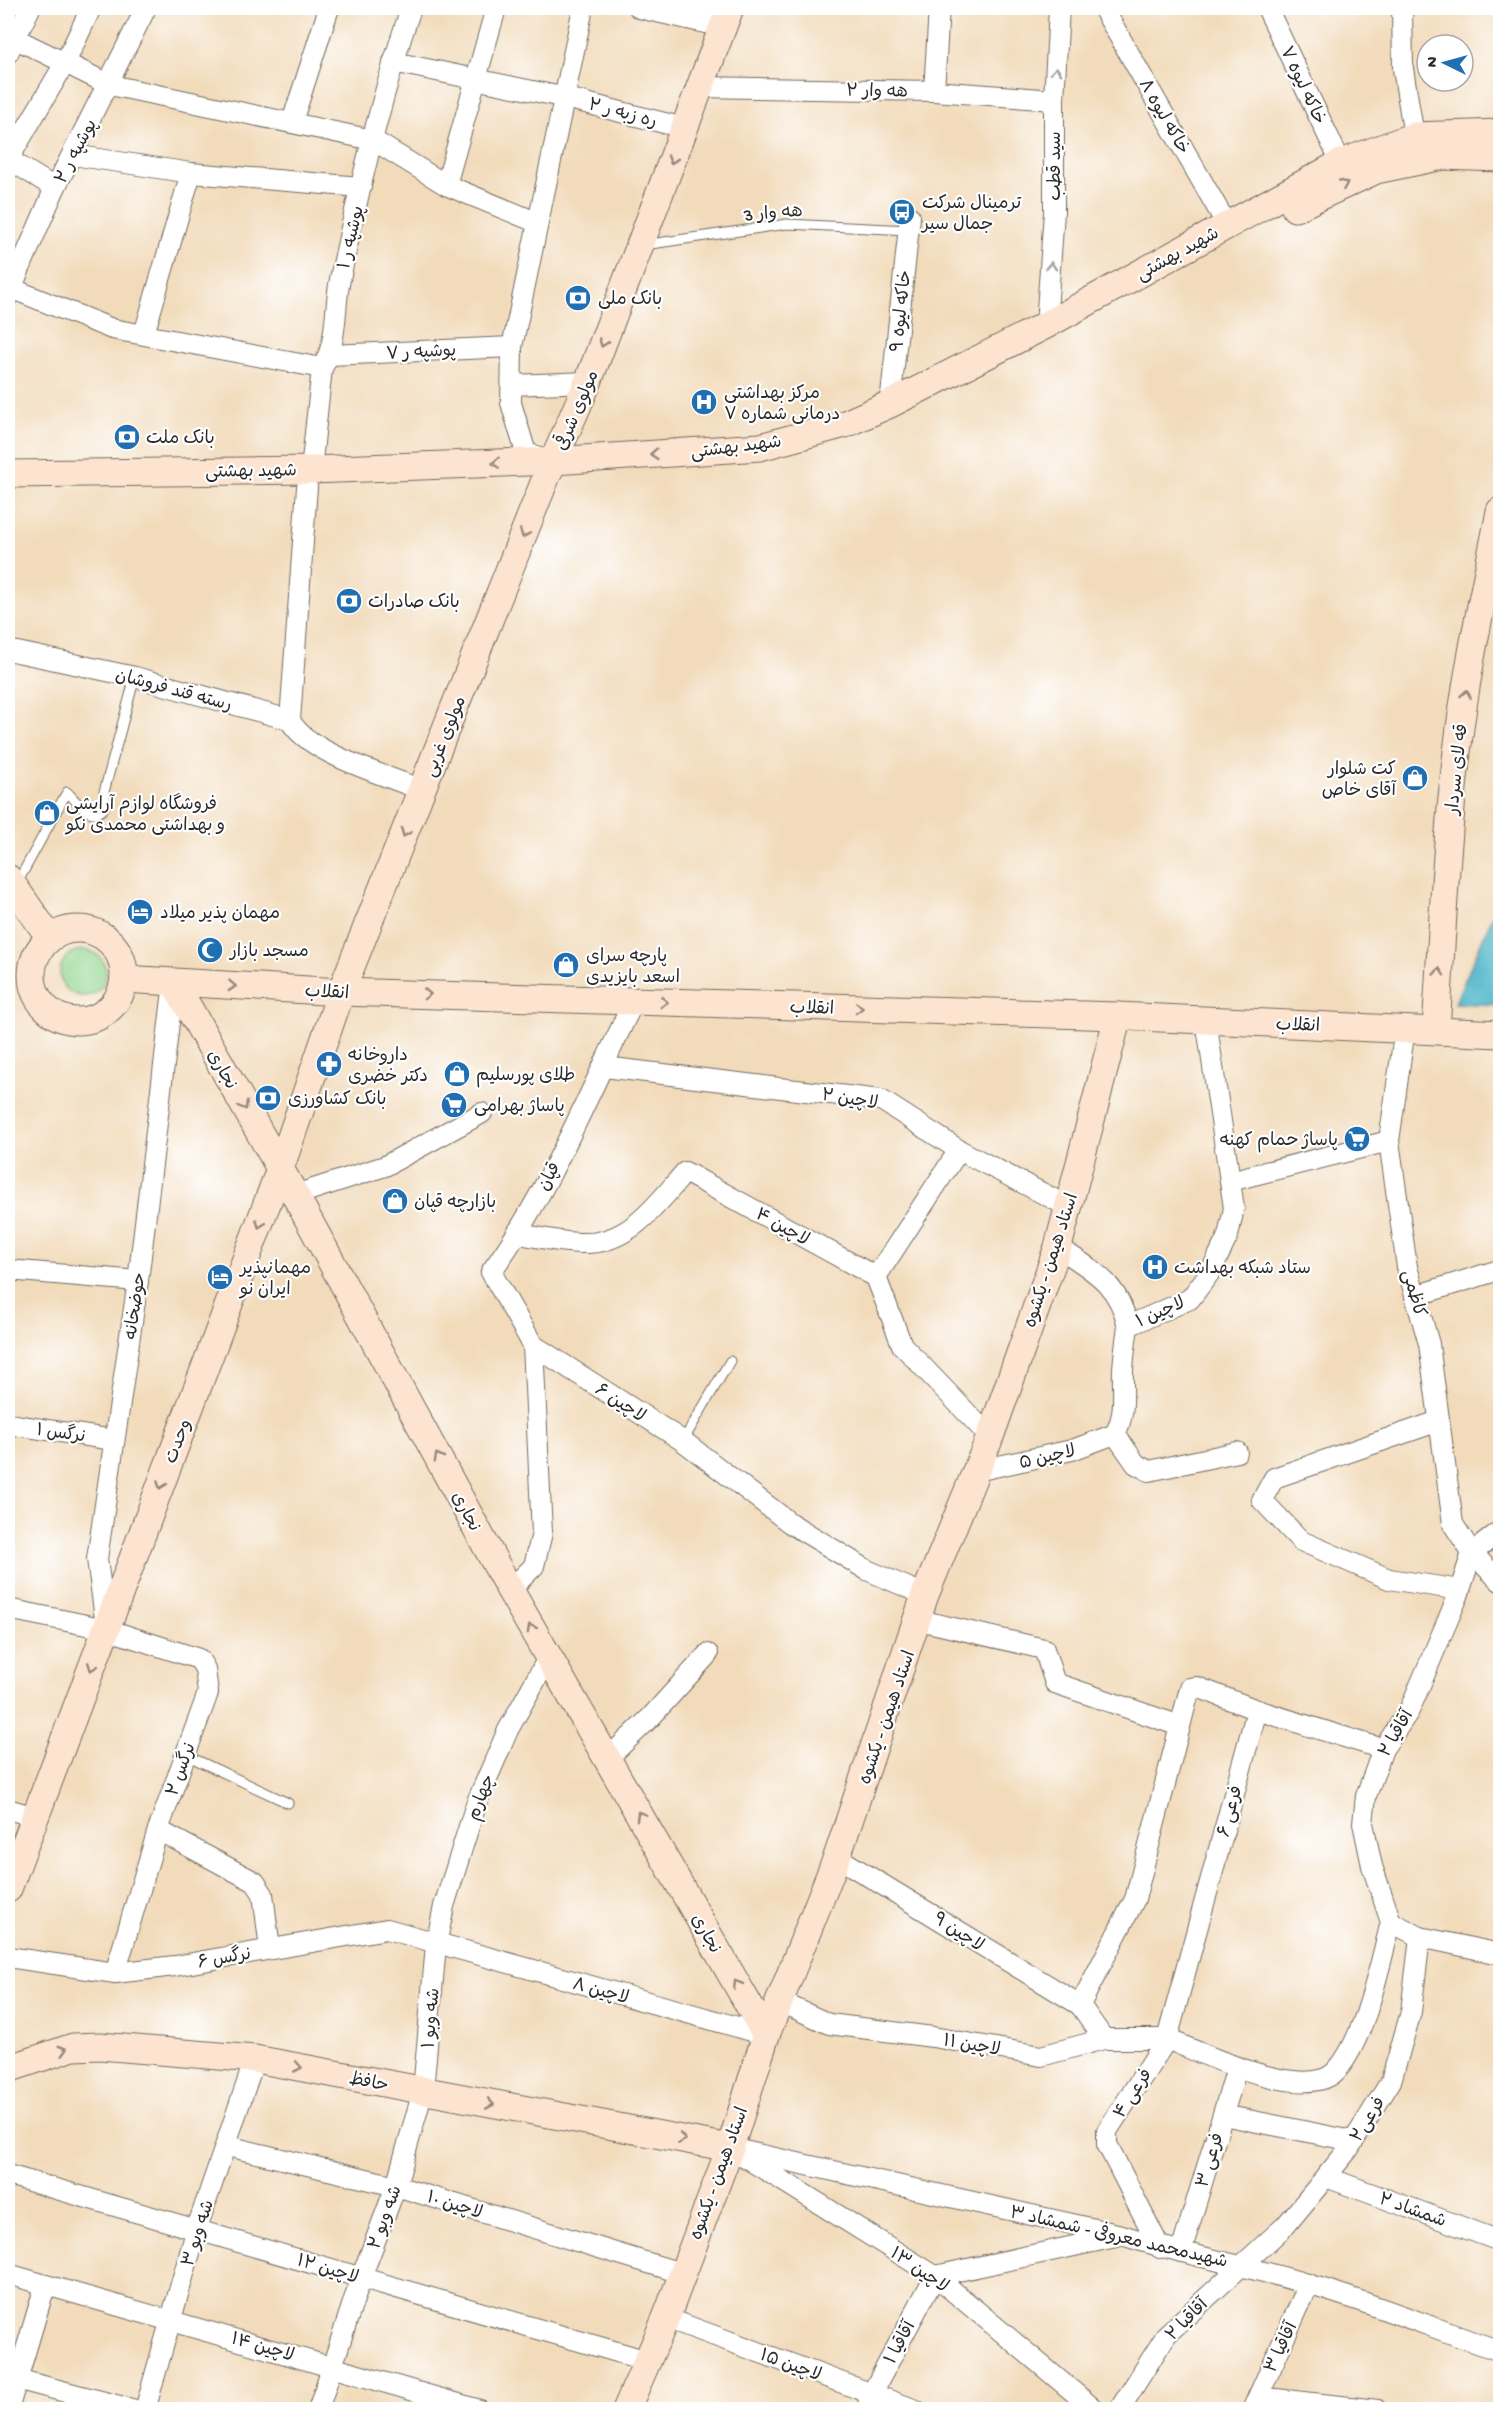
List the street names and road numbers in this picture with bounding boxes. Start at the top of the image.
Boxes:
street label: خاکه لیوه ۷ [1275,44,1329,128]
street label: خاکه لیوه ۸ [1133,76,1193,159]
street label: هه وار ۲ [846,81,908,104]
street label: ره زبه ر ۲ [586,95,659,134]
street label: پوشپه ر ۲ [52,116,103,188]
street label: سید قطب [1046,131,1067,201]
street label: هه وار 3 [742,201,804,228]
street label: ۱ پوشپه ر [335,204,370,271]
street label: شهید بهشتی [1133,224,1223,287]
street label: خاکه لیوه ۹ [888,269,917,353]
street label: پوشپه ر ۷ [385,341,457,366]
street label: مولوی شرقی [548,366,605,454]
street label: شهید بهشتی [690,432,783,464]
street label: شهید بهشتی [205,461,297,484]
street label: رسته قند فروشان [113,666,234,717]
street label: مولوی غربی [421,693,472,780]
street label: قه لای سردار [1443,723,1474,818]
street label: انقلاب [304,982,350,1005]
street label: انقلاب [789,998,834,1021]
street label: انقلاب [1275,1015,1320,1038]
street label: نجاری [201,1047,240,1094]
street label: لاچین ۲ [820,1086,879,1115]
street label: قپان [534,1159,566,1195]
street label: استاد هیمن - یکشوه [1021,1191,1084,1331]
street label: لاچین ۴ [751,1205,812,1252]
street label: کاظمی [1396,1268,1429,1320]
street label: حوضخانه [121,1271,152,1341]
street label: لاچین ۱ [1133,1293,1189,1333]
street label: لاچین ۶ [591,1380,649,1428]
street label: وحدت [161,1417,197,1467]
street label: نرگس ۱ [35,1419,87,1448]
street label: لاچین ۵ [1017,1442,1078,1475]
street label: نجاری [446,1489,484,1536]
street label: استاد هیمن - یکشوه [856,1648,921,1787]
street label: آقاقیا ۲ [1374,1705,1420,1762]
street label: نرگس ۲ [161,1740,202,1799]
street label: چهارم [464,1772,502,1824]
street label: فرعی ۶ [1214,1784,1248,1840]
street label: لاچین ۹ [928,1909,987,1957]
street label: نجاری [685,1911,724,1958]
street label: نرگس ۶ [196,1942,253,1974]
street label: لاچین ۸ [570,1975,631,2010]
street label: شه وبو ۱ [419,1987,446,2049]
street label: لاچین ۱۱ [941,2031,1002,2062]
street label: فرعی ۴ [1110,2066,1158,2123]
street label: حافظ [347,2069,390,2098]
street label: فرعی۲ [1347,2094,1391,2147]
street label: استاد هیمن - یکشوه [687,2104,754,2243]
street label: فرعی ۳ [1193,2131,1230,2191]
street label: شه وبو ۲ [365,2183,408,2253]
street label: لاچین ۱۰ [424,2188,485,2225]
street label: شمشاد ۲ [1376,2190,1449,2233]
street label: شه وبو ۳ [179,2198,220,2270]
street label: شهیدمحمد معروفی - شمشاد ۳ [1007,2199,1230,2274]
street label: لاچین ۱۳ [885,2244,952,2298]
street label: لاچین ۱۲ [294,2251,361,2290]
street label: آقاقیا ۲ [1162,2293,1214,2346]
street label: آقاقیا ۱ [880,2316,922,2368]
street label: آقاقیا ۳ [1260,2317,1304,2377]
street label: لاچین ۱۴ [228,2329,296,2367]
street label: لاچین ۱۵ [757,2346,824,2387]

